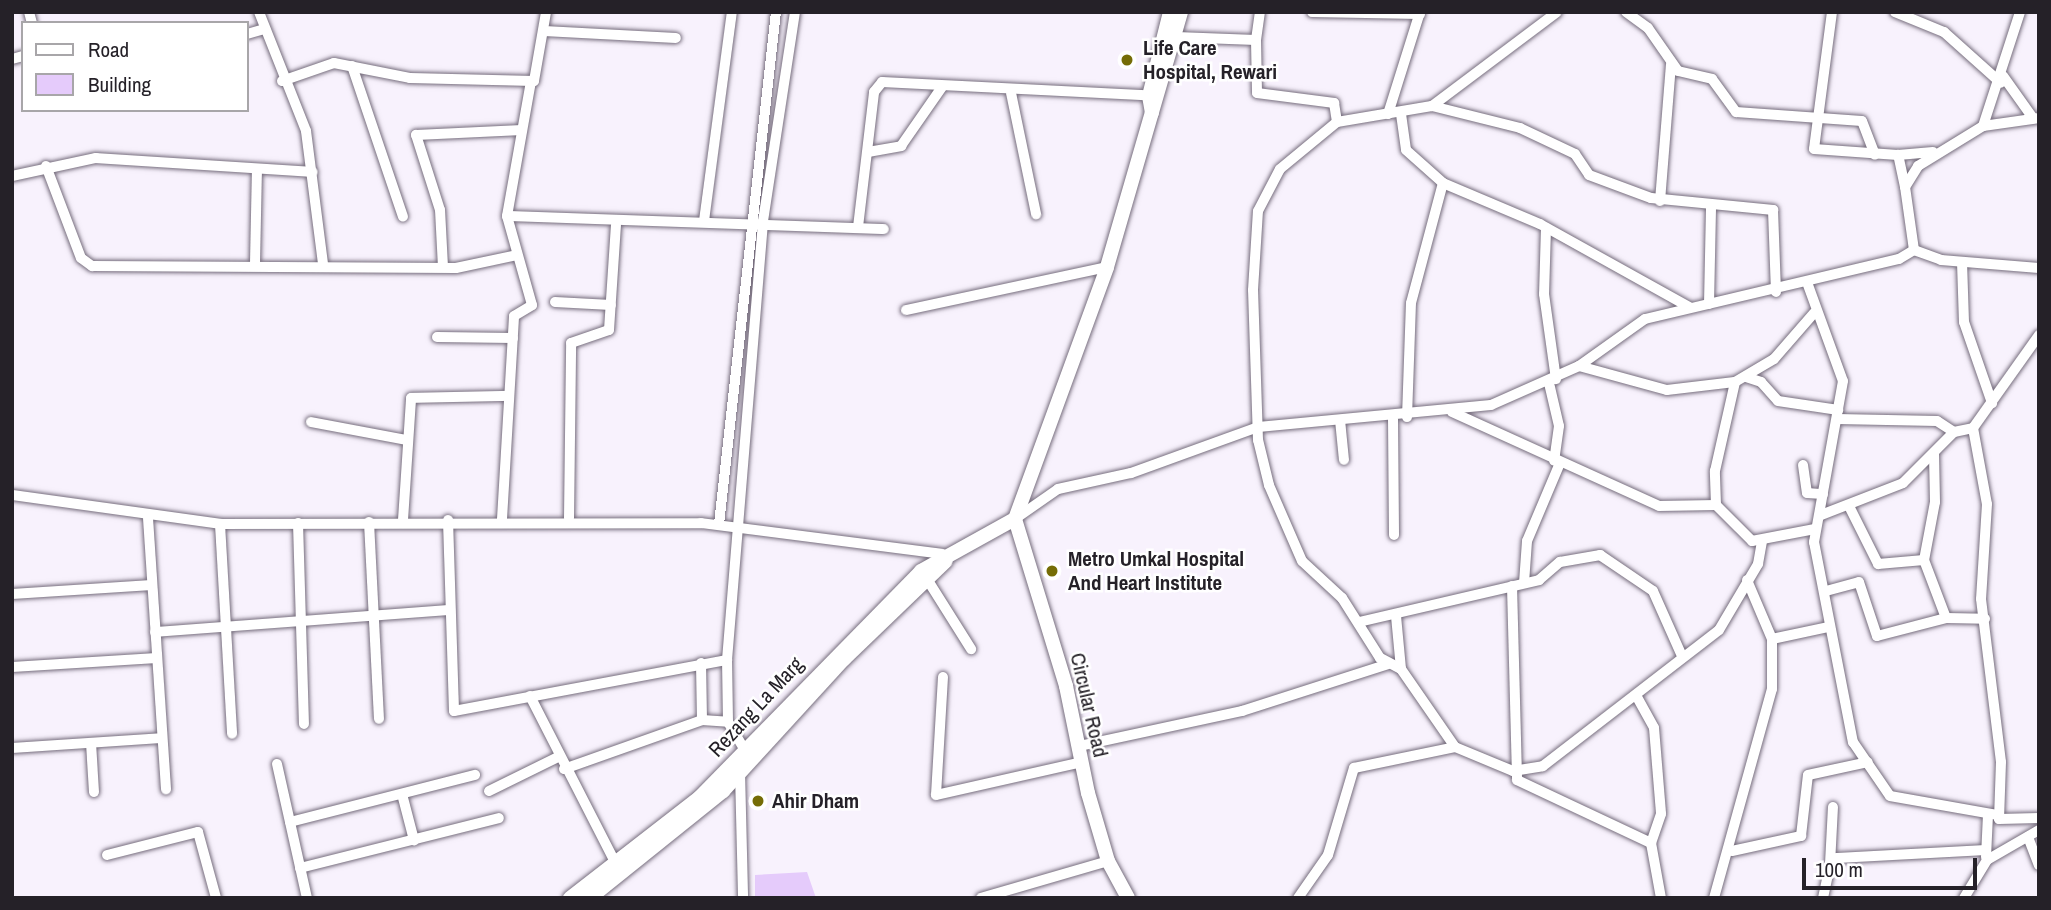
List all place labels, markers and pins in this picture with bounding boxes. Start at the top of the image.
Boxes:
place label: Life Care Hospital, Rewari [1143,35,1277,85]
marker: Life Care Hospital, Rewari [1117,50,1137,70]
place label: Metro Umkal Hospital And Heart Institute [1068,546,1244,596]
marker: Metro Umkal Hospital And Heart Institute [1042,561,1062,581]
place label: Ahir Dham [772,788,859,814]
marker: Ahir Dham [750,793,766,809]

